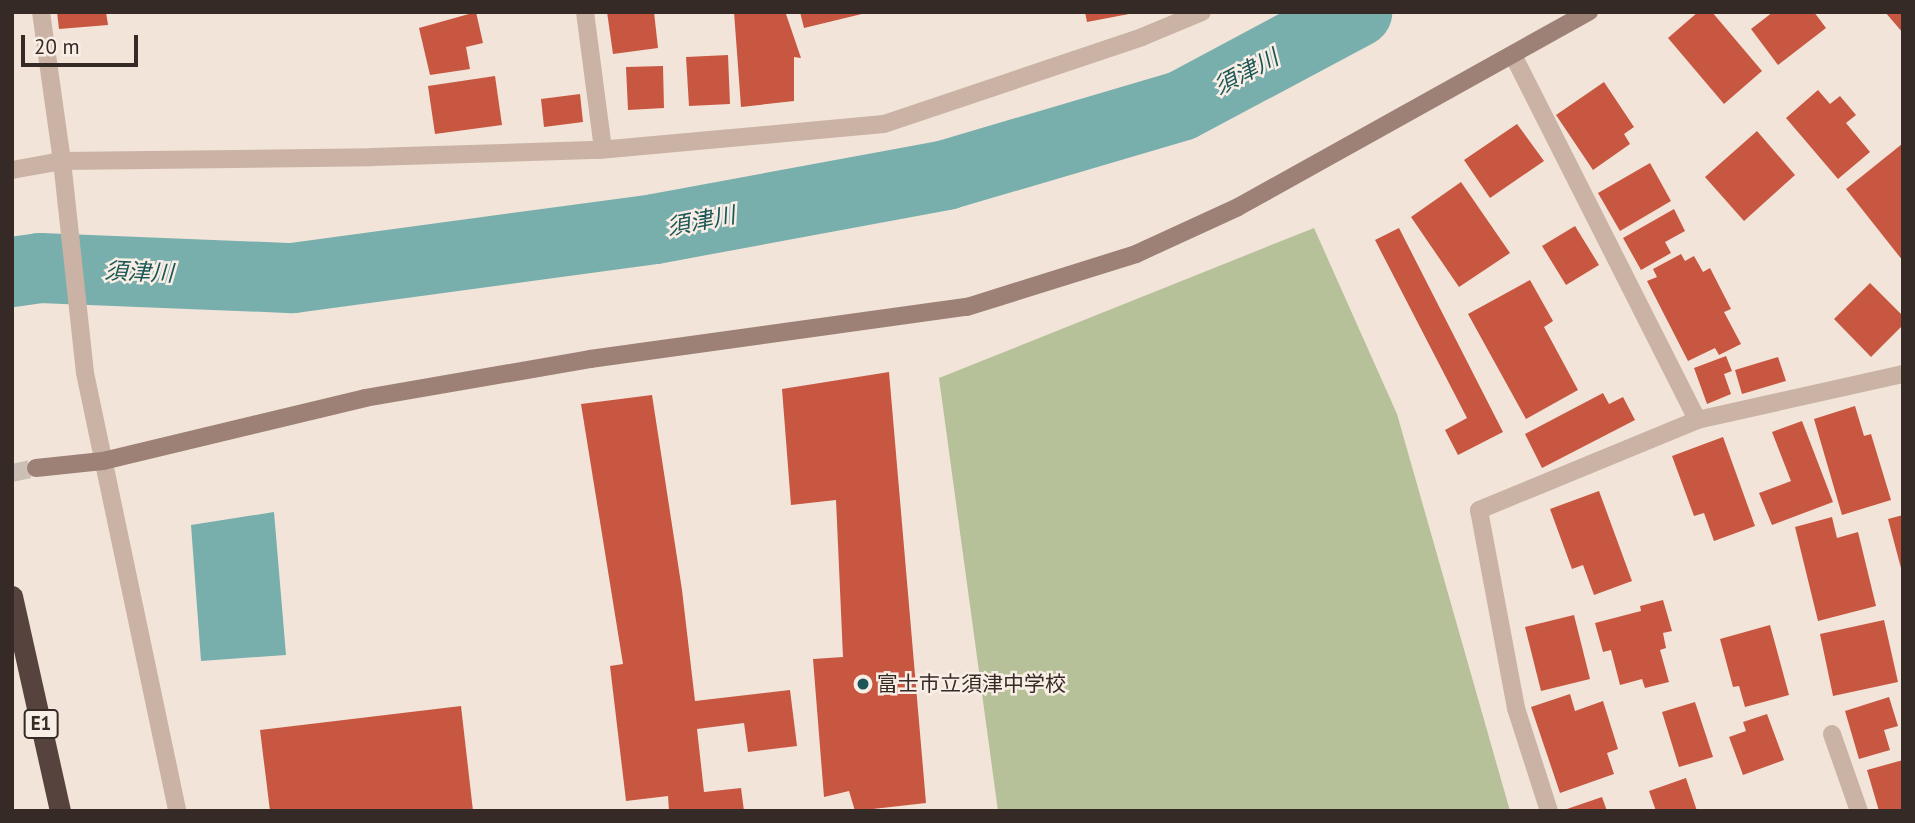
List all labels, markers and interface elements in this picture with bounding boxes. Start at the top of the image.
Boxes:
scale bar [24,21,142,65]
text: 20 m [34,33,80,60]
water label: 須津川 [1209,44,1283,100]
water label: 須津川 [665,201,737,241]
water label: 須津川 [104,257,174,287]
place label: 富士市立須津中学校 [877,671,1066,697]
marker: 富士市立須津中学校 [855,676,871,692]
road number: E1 [23,708,58,740]

